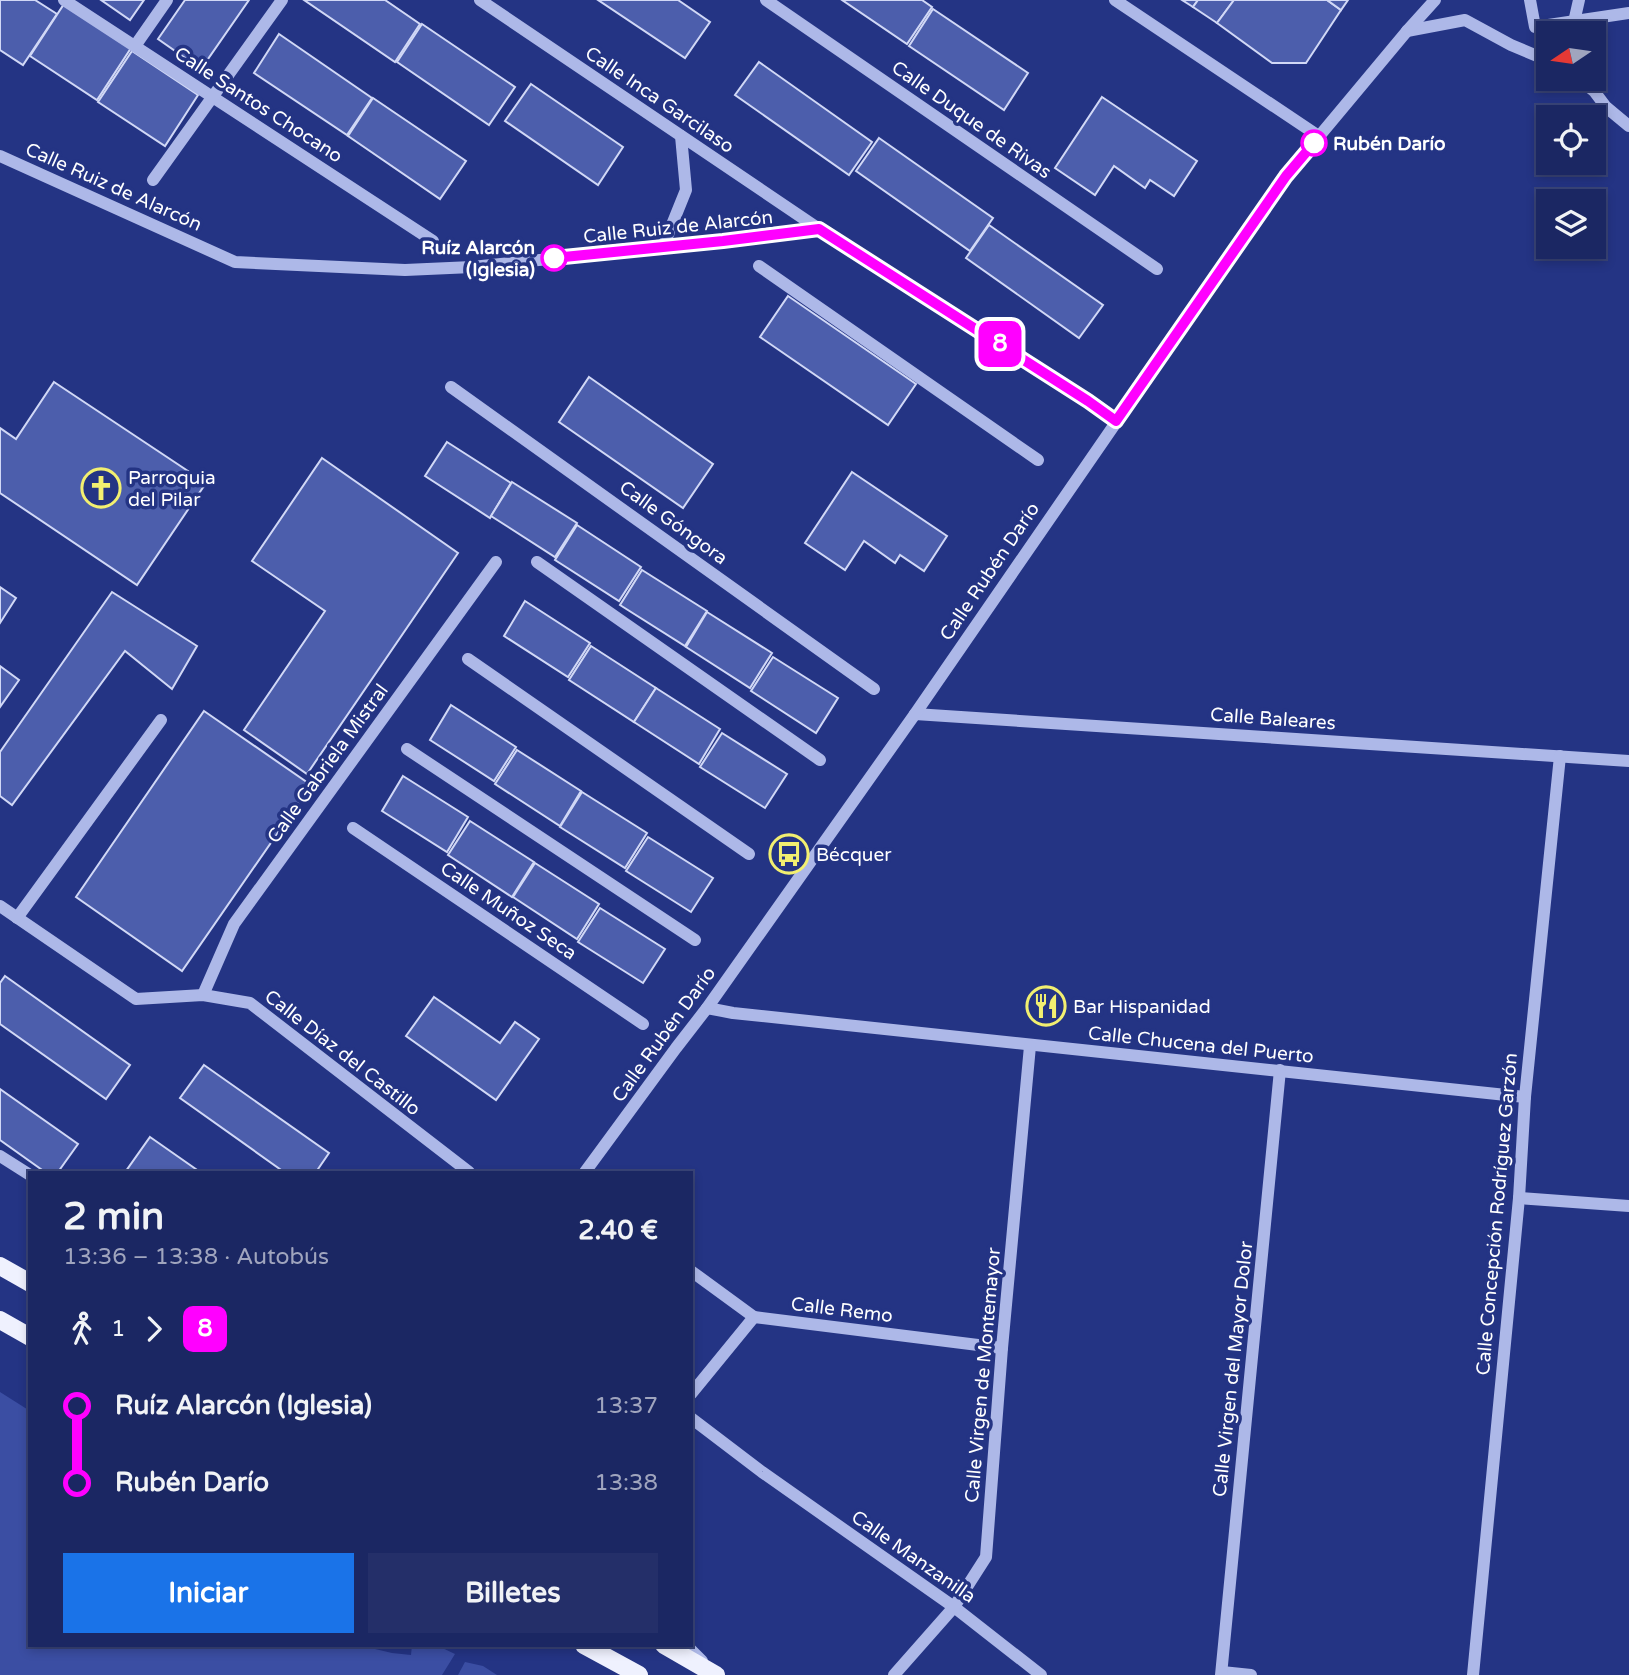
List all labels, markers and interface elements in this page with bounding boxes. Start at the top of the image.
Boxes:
north arrow [1536,21,1606,91]
map controls [1536,21,1606,259]
street label: Calle Santos Chocano [170,42,347,167]
street label: Calle Inca Garcilaso [581,42,738,158]
street label: Calle Duque de Rivas [887,56,1055,183]
button: locate [1536,105,1606,175]
marker: Rubén Darío [1301,130,1327,156]
place label: Rubén Darío [1333,133,1446,155]
street label: Calle Ruiz de Alarcón [22,138,205,236]
button: layers [1536,189,1606,259]
street label: Calle Ruiz de Alarcón [582,206,774,248]
place label: Ruíz Alarcón (Iglesia) [421,237,535,282]
marker: Ruíz Alarcón (Iglesia) [541,245,567,271]
line badge: 8 [977,321,1023,367]
text: 8 [992,329,1008,358]
church icon: Parroquia del Pilar [80,467,122,509]
place label: Parroquia del Pilar [128,467,216,511]
street label: Calle Góngora [615,476,732,569]
street label: Calle Rubén Darío [935,498,1044,645]
street label: Calle Gabriela Mistral [263,680,393,847]
street label: Calle Baleares [1209,704,1337,734]
bus stop icon: Bécquer [768,833,810,875]
place label: Bécquer [816,844,892,866]
street label: Calle Muñoz Seca [436,857,581,965]
street label: Calle Rubén Darío [607,963,720,1106]
street label: Calle Díaz del Castillo [260,985,425,1120]
restaurant icon: Bar Hispanidad [1025,985,1067,1027]
place label: Bar Hispanidad [1073,996,1211,1018]
street label: Calle Chucena del Puerto [1087,1022,1315,1068]
street label: Calle Concepción Rodríguez Garzón [1472,1052,1522,1376]
text: 2 min [63,1194,164,1240]
text: 2.40 € [578,1215,658,1246]
street label: Calle Virgen del Mayor Dolor [1209,1239,1257,1498]
text: 13:36 – 13:38 · Autobús [63,1243,329,1271]
street label: Calle Virgen de Montemayor [961,1246,1005,1504]
street label: Calle Remo [790,1293,894,1327]
icon: walk [63,1310,101,1348]
icon: forward [135,1310,173,1348]
text: 8 [197,1314,213,1343]
text: 1 [111,1315,125,1343]
text: Ruíz Alarcón (Iglesia) [115,1390,372,1421]
text: 13:37 [594,1392,658,1420]
text: Rubén Darío [115,1467,269,1498]
text: 13:38 [594,1469,658,1497]
street label: Calle Manzanilla [847,1506,980,1608]
button: Iniciar [63,1553,354,1633]
button: Billetes [368,1553,658,1633]

